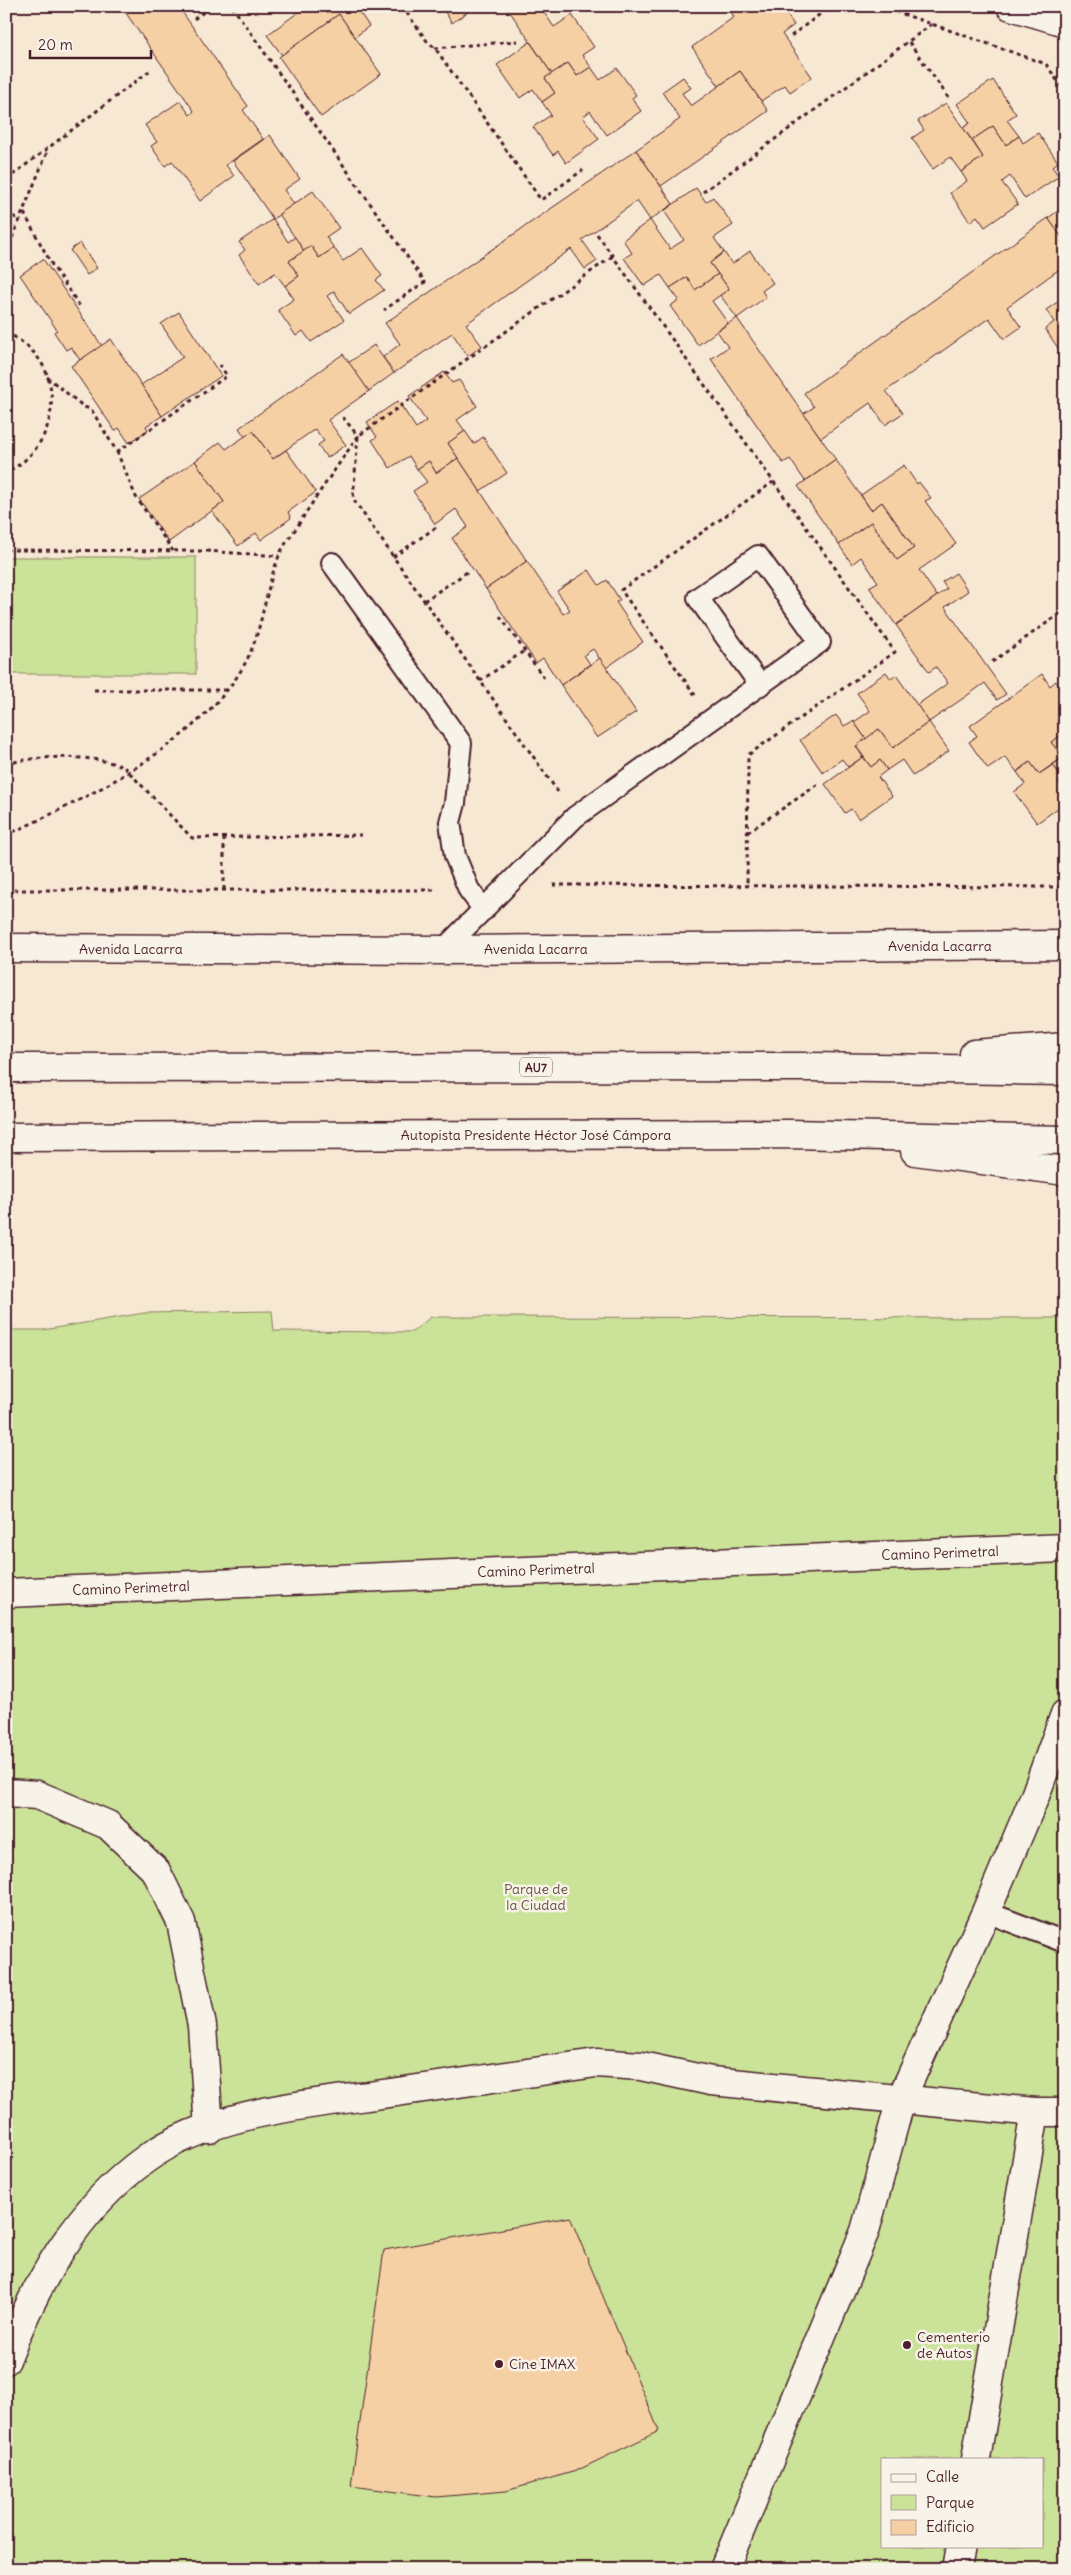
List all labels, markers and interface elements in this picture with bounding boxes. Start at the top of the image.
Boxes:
scale bar [30,28,151,60]
text: 20 m [38,35,73,54]
street label: Avenida Lacarra [888,937,992,955]
street label: Avenida Lacarra [79,940,183,958]
street label: Avenida Lacarra [484,940,588,958]
road number: AU7 [520,1058,552,1076]
street label: Autopista Presidente Héctor José Cámpora [401,1126,671,1144]
street label: Camino Perimetral [881,1542,999,1564]
street label: Camino Perimetral [477,1559,595,1581]
street label: Camino Perimetral [72,1577,190,1599]
park label: Parque de la Ciudad [504,1880,568,1914]
place label: Cementerio de Autos [917,2328,990,2362]
marker: Cementerio de Autos [901,2339,913,2351]
place label: Cine IMAX [509,2355,576,2373]
marker: Cine IMAX [493,2358,505,2370]
legend [881,2458,1044,2548]
text: Calle [926,2467,959,2486]
text: Parque [926,2493,974,2512]
text: Edificio [926,2517,974,2536]

